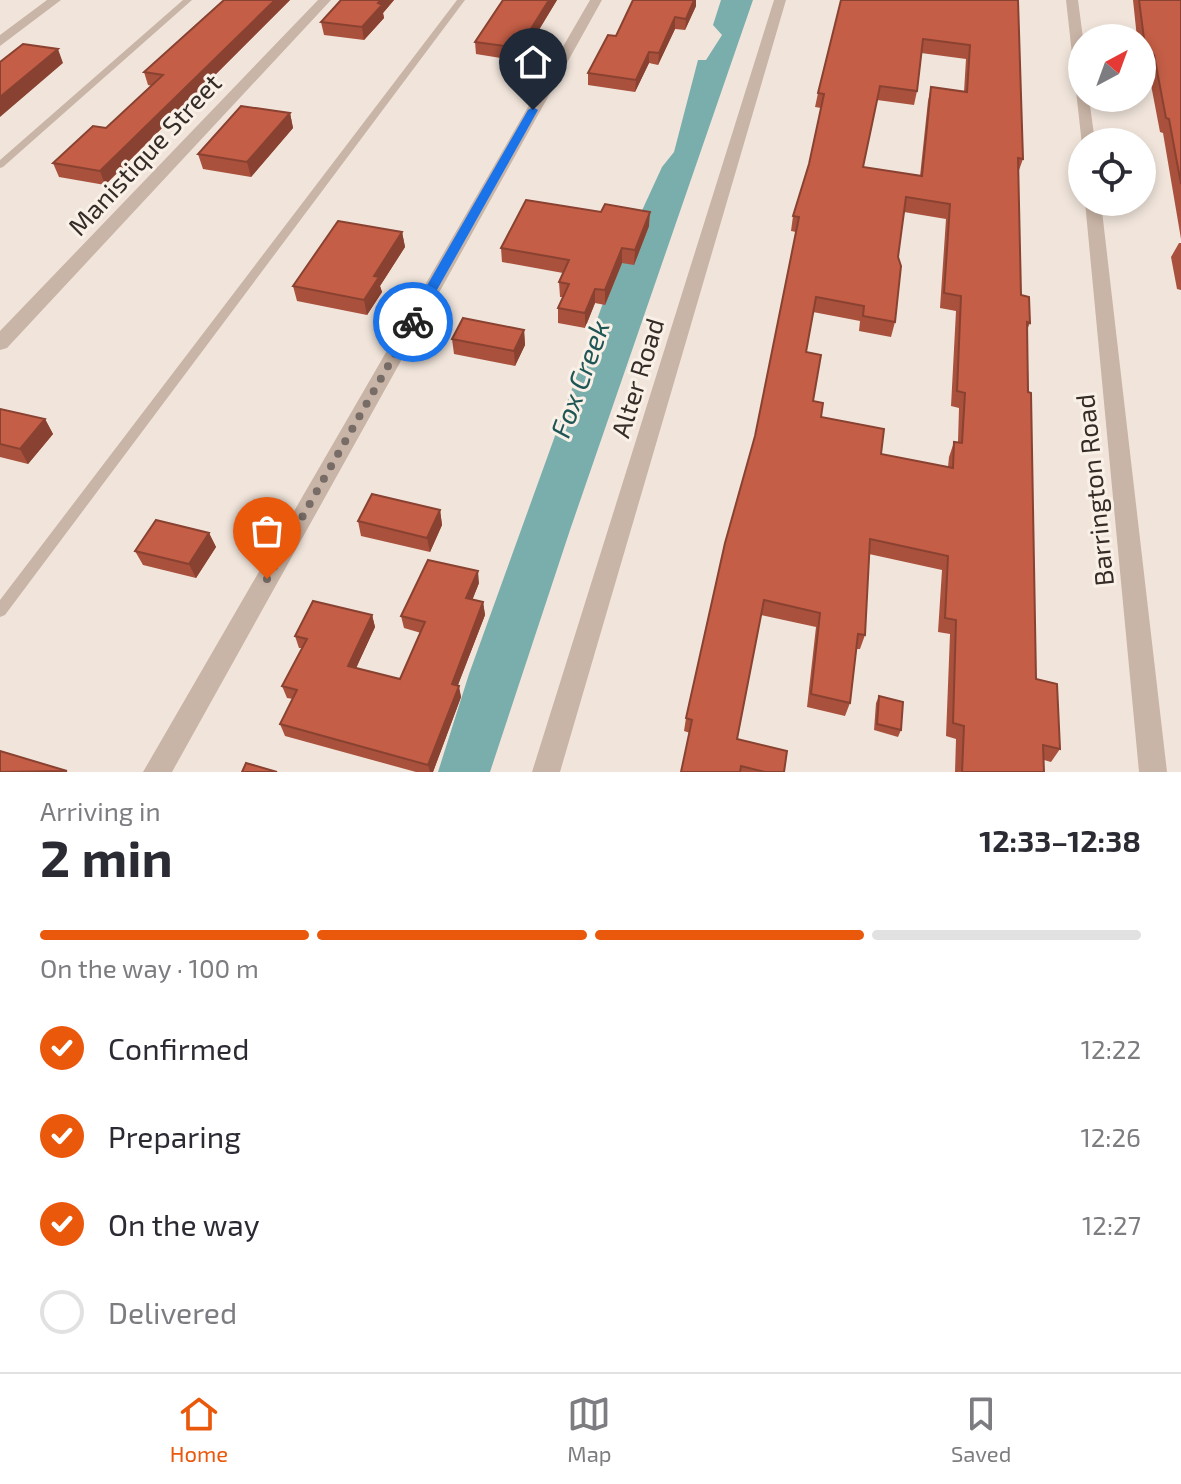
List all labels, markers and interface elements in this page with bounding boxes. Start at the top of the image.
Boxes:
north arrow [1068,24,1156,112]
map controls [1068,24,1156,216]
pin [499,28,567,110]
icon: home [511,40,555,84]
street label: Manistique Street [61,67,227,241]
button: locate [1068,128,1156,216]
courier [373,282,453,362]
icon: bike [391,300,435,344]
street label: Alter Road [604,314,669,441]
water label: Fox Creek [542,315,616,442]
street label: Barrington Road [1068,393,1119,588]
pin [233,497,301,579]
icon: bag [245,509,289,553]
text: Arriving in [40,795,161,826]
text: 12:33–12:38 [979,822,1141,858]
text: 2 min [40,825,173,887]
text: On the way · 100 m [40,952,259,983]
icon: check [40,1026,84,1070]
text: Confirmed [108,1030,249,1066]
text: 12:22 [1081,1033,1141,1064]
icon: check [40,1114,84,1158]
text: Preparing [108,1118,241,1154]
text: 12:26 [1080,1121,1141,1152]
icon: check [40,1202,84,1246]
text: On the way [108,1206,260,1242]
text: 12:27 [1082,1209,1141,1240]
text: Delivered [108,1294,237,1330]
tab: Home [170,1392,228,1466]
tab: Map [567,1392,612,1466]
tab: Saved [951,1392,1011,1466]

